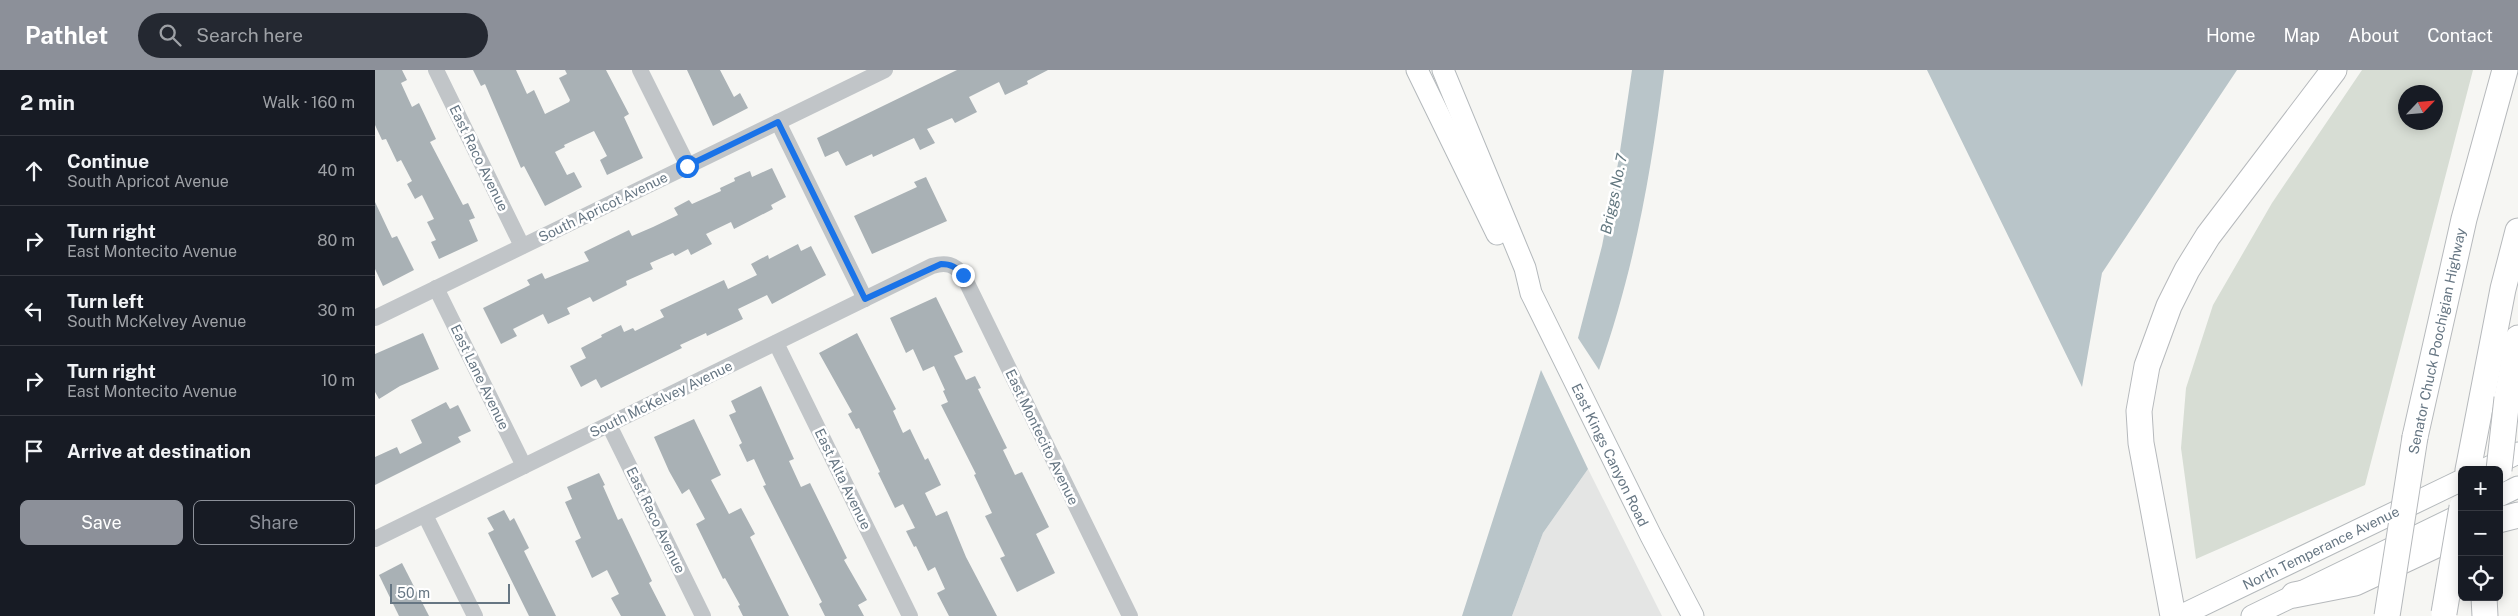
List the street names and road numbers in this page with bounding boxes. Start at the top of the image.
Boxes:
street label: East Raco Avenue [446,102,512,214]
street label: South Apricot Avenue [536,169,670,245]
street label: Senator Chuck Poochigian Highway [2405,226,2469,456]
street label: East Lane Avenue [448,322,512,432]
street label: South McKelvey Avenue [587,357,735,441]
street label: East Montecito Avenue [1002,367,1082,507]
street label: East Kings Canyon Road [1568,381,1652,529]
street label: East Alta Avenue [812,426,874,532]
street label: East Raco Avenue [623,464,689,576]
street label: North Temperance Avenue [2240,503,2402,593]

